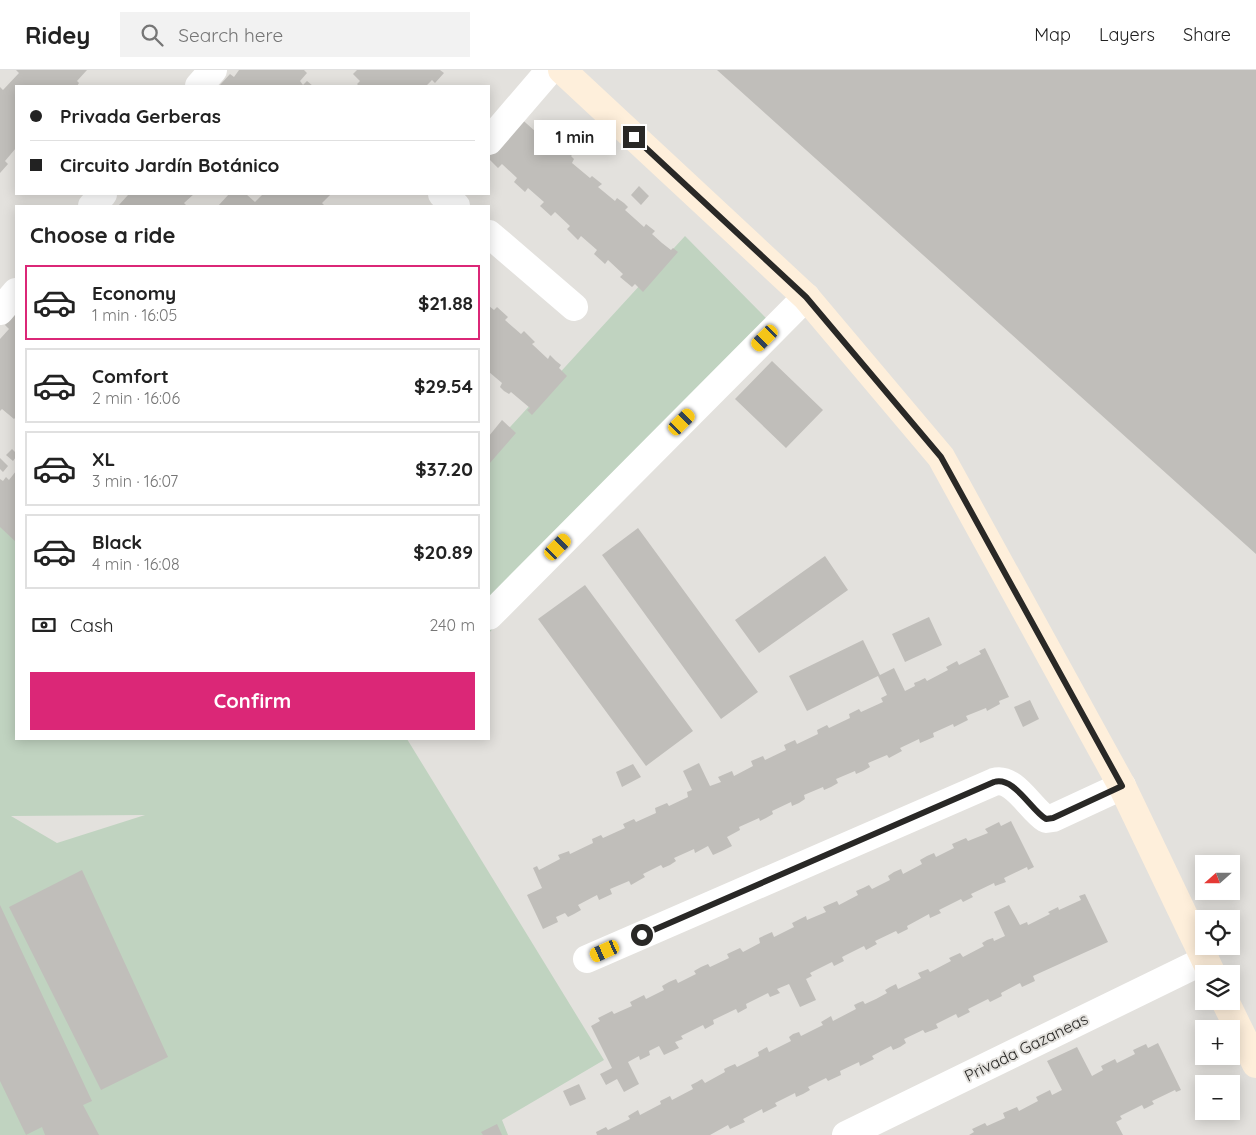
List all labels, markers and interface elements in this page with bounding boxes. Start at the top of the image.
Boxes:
search box [120,12,470,57]
text: Ridey [25,20,90,50]
icon: search [138,21,166,49]
text: Search here [178,23,283,47]
text: Map [1034,23,1071,46]
text: Layers [1099,23,1155,46]
text: Share [1183,23,1231,46]
text: Privada Gerberas [60,104,221,128]
callout: 1 min [534,120,616,154]
route end [623,126,645,148]
text: 1 min [556,127,594,147]
text: Circuito Jardín Botánico [60,153,279,177]
text: Choose a ride [30,221,175,249]
icon: car [32,280,77,325]
text: Economy [92,281,176,305]
text: $21.88 [418,291,473,315]
text: 1 min · 16:05 [92,305,177,325]
car [749,322,780,354]
icon: car [32,363,77,408]
text: Comfort [92,364,169,388]
text: $29.54 [414,374,473,398]
text: 2 min · 16:06 [92,388,180,408]
car [666,406,697,438]
icon: car [32,446,77,491]
text: XL [92,447,115,471]
text: $37.20 [415,457,473,481]
text: 3 min · 16:07 [92,471,178,491]
icon: car [32,529,77,574]
text: Black [92,530,142,554]
car [542,531,573,563]
text: $20.89 [413,540,473,564]
text: 4 min · 16:08 [92,554,180,574]
icon: cash [30,611,58,639]
text: Cash [70,613,114,637]
text: 240 m [429,615,475,635]
button: Confirm [30,672,475,730]
north arrow [1195,855,1240,900]
map controls [1195,855,1240,1120]
button: locate [1195,910,1240,955]
route start [631,924,653,946]
car [588,938,621,964]
button: layers [1195,965,1240,1010]
street label: Privada Gazaneas [961,1008,1091,1086]
button: + [1195,1020,1240,1065]
button: − [1195,1075,1240,1120]

